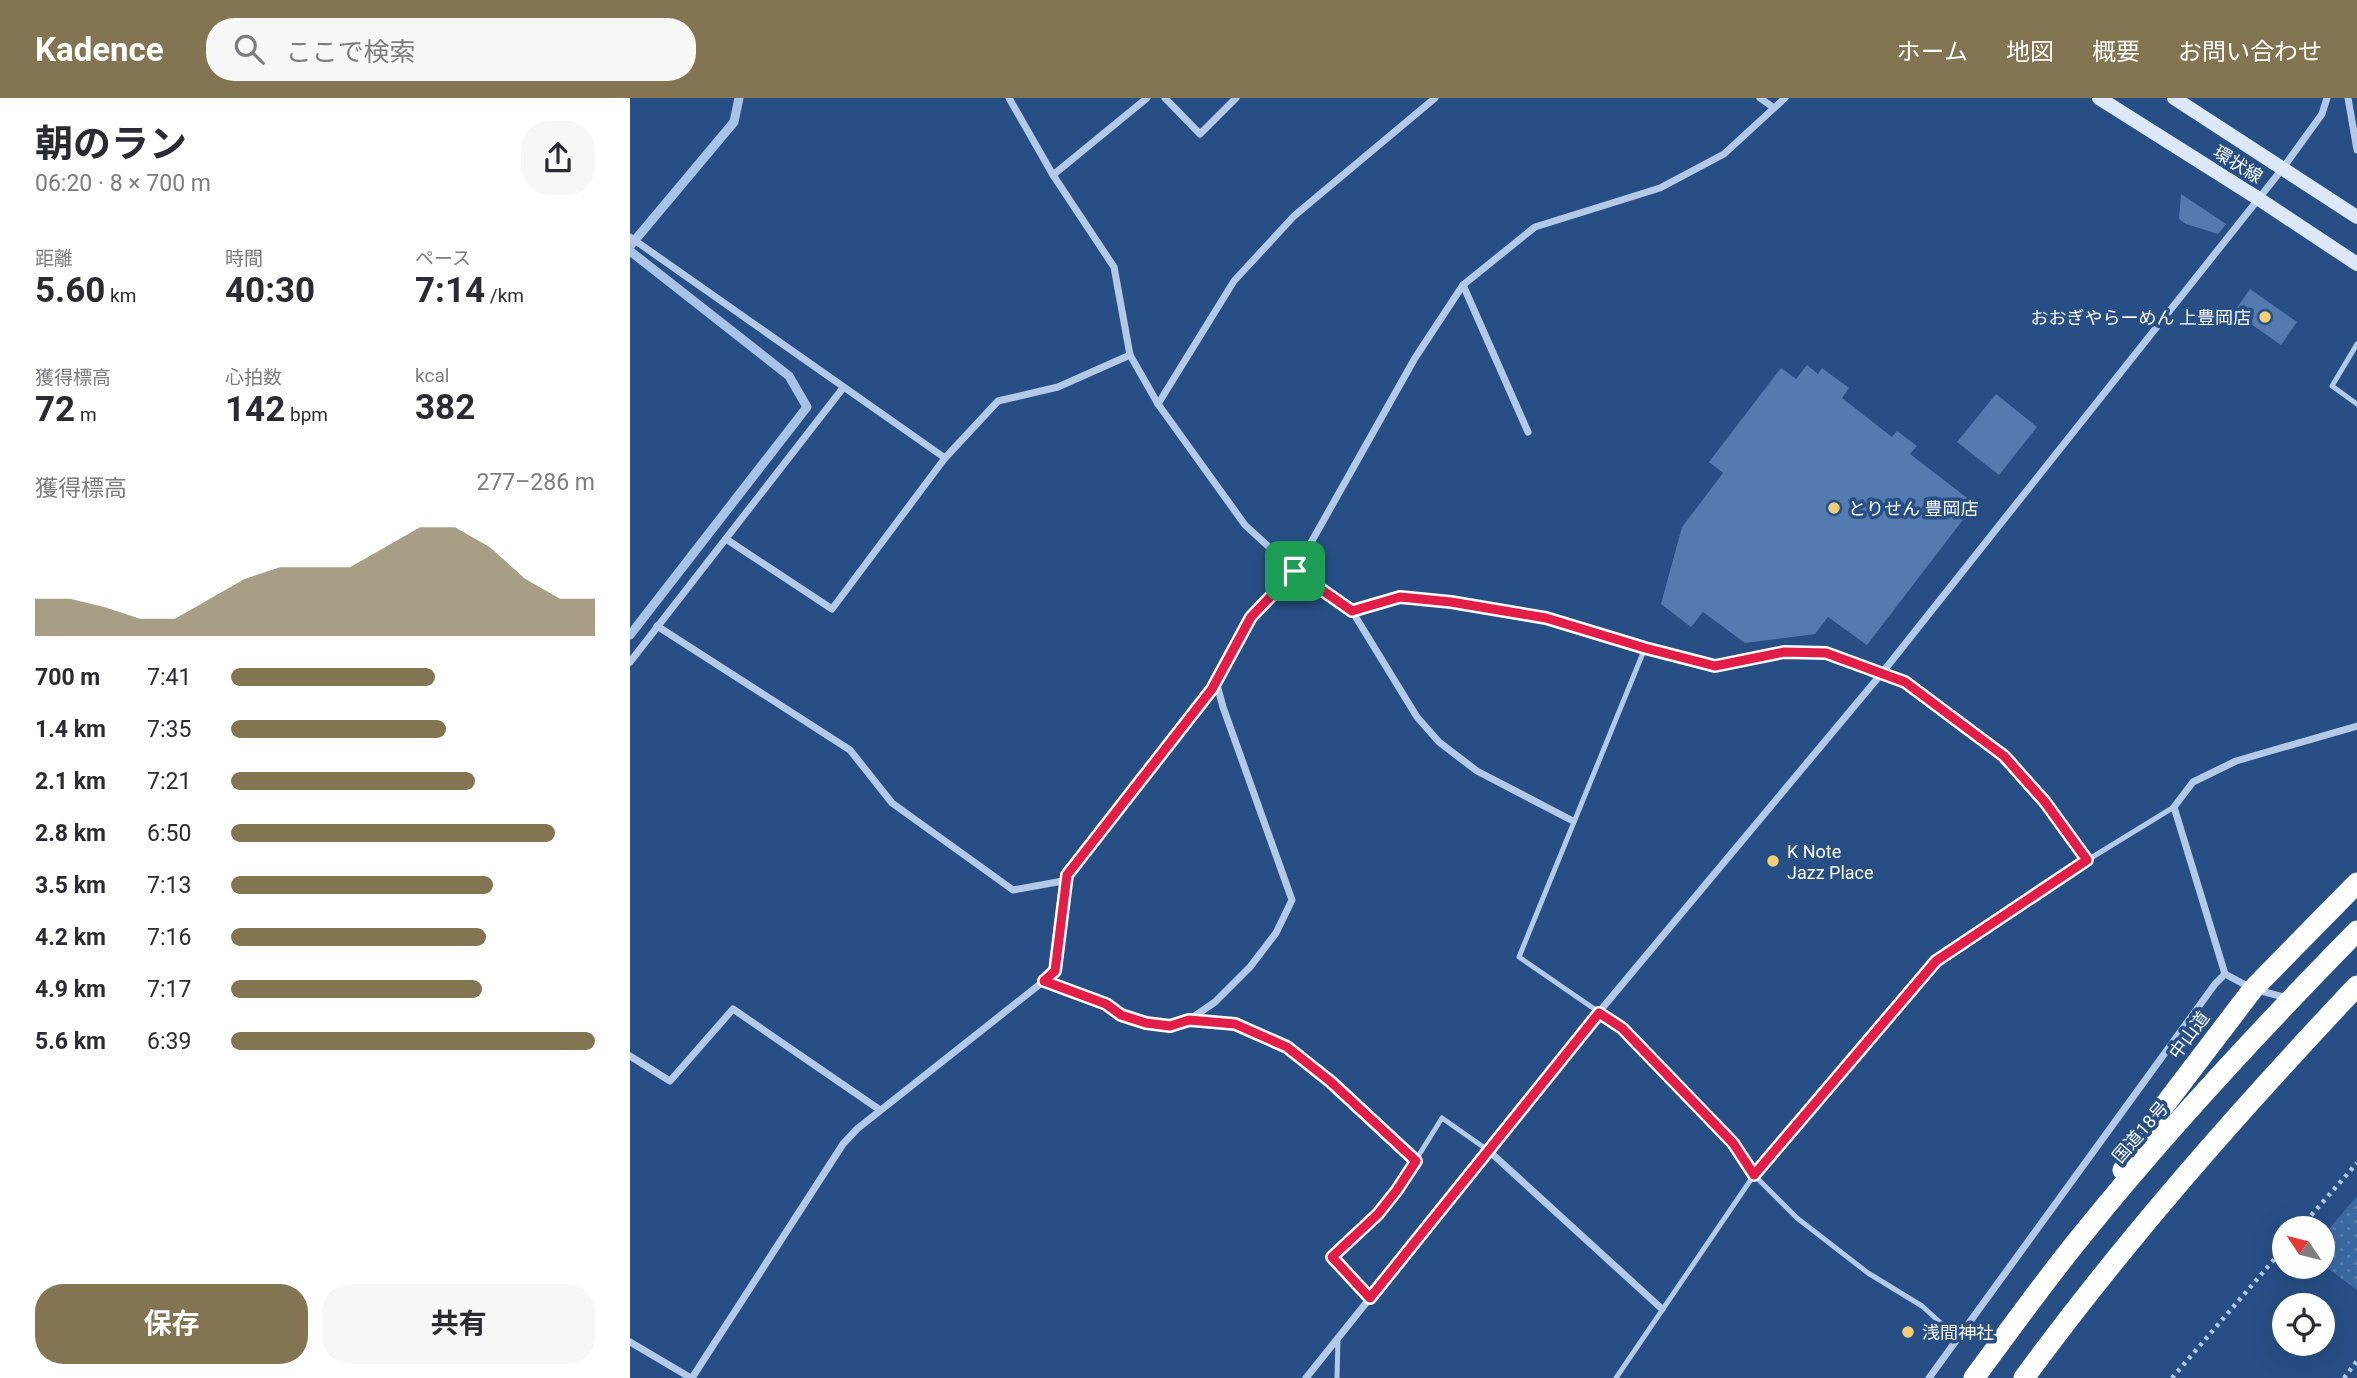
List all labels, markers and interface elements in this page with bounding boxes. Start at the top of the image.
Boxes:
search box [206,18,696,81]
text: Kadence [35,30,164,69]
icon: search [230,30,268,68]
text: ここで検索 [286,37,416,67]
text: ホーム [1897,38,1968,66]
text: 地図 [2006,38,2054,66]
text: 概要 [2092,38,2140,66]
text: お問い合わせ [2178,38,2322,66]
button: share [521,121,595,195]
text: 朝のラン [35,122,187,166]
street label: 環状線 [2210,141,2266,187]
text: 06:20 · 8 × 700 m [35,170,211,197]
text: 距離 [35,247,73,270]
text: 時間 [225,247,263,270]
text: ペース [415,247,471,270]
text: 5.60 [35,270,105,311]
text: 40:30 [225,270,315,311]
text: 7:14 [415,270,485,311]
text: km [105,284,136,307]
text: /km [485,284,524,307]
place label: おおぎやらーめん 上豊岡店 [2031,307,2251,328]
marker: おおぎやらーめん 上豊岡店 [2257,309,2273,325]
text: kcal [415,364,449,387]
text: 獲得標高 [35,366,111,389]
text: 心拍数 [225,366,282,389]
text: 382 [415,387,475,428]
text: 72 [35,389,75,430]
text: 142 [225,389,285,430]
text: m [75,403,97,426]
text: bpm [285,403,328,426]
text: 277–286 m [476,469,595,496]
text: 獲得標高 [35,475,127,502]
place label: とりせん 豊岡店 [1848,498,1978,519]
marker: とりせん 豊岡店 [1826,500,1842,516]
pin [1265,541,1325,601]
icon: arrive [1276,552,1314,590]
text: 700 m [35,664,100,691]
text: 7:41 [147,664,191,691]
text: 1.4 km [35,716,106,743]
text: 7:35 [147,716,191,743]
text: 2.1 km [35,768,106,795]
text: 7:21 [147,768,191,795]
text: 2.8 km [35,820,106,847]
text: 6:50 [147,820,191,847]
place label: K Note Jazz Place [1787,841,1874,883]
marker: K Note Jazz Place [1765,853,1781,869]
text: 3.5 km [35,872,106,899]
text: 7:13 [147,872,191,899]
text: 4.2 km [35,924,106,951]
text: 7:16 [147,924,191,951]
text: 4.9 km [35,976,106,1003]
text: 7:17 [147,976,191,1003]
street label: 中山道 [2164,1007,2214,1063]
text: 5.6 km [35,1028,106,1055]
text: 6:39 [147,1028,191,1055]
street label: 国道18号 [2108,1097,2172,1167]
north arrow [2272,1216,2334,1279]
map controls [2272,1216,2335,1356]
button: 保存 [35,1284,308,1364]
button: 共有 [322,1284,595,1364]
button: locate [2272,1293,2335,1356]
place label: 浅間神社 [1922,1322,1994,1343]
marker: 浅間神社 [1900,1324,1916,1340]

